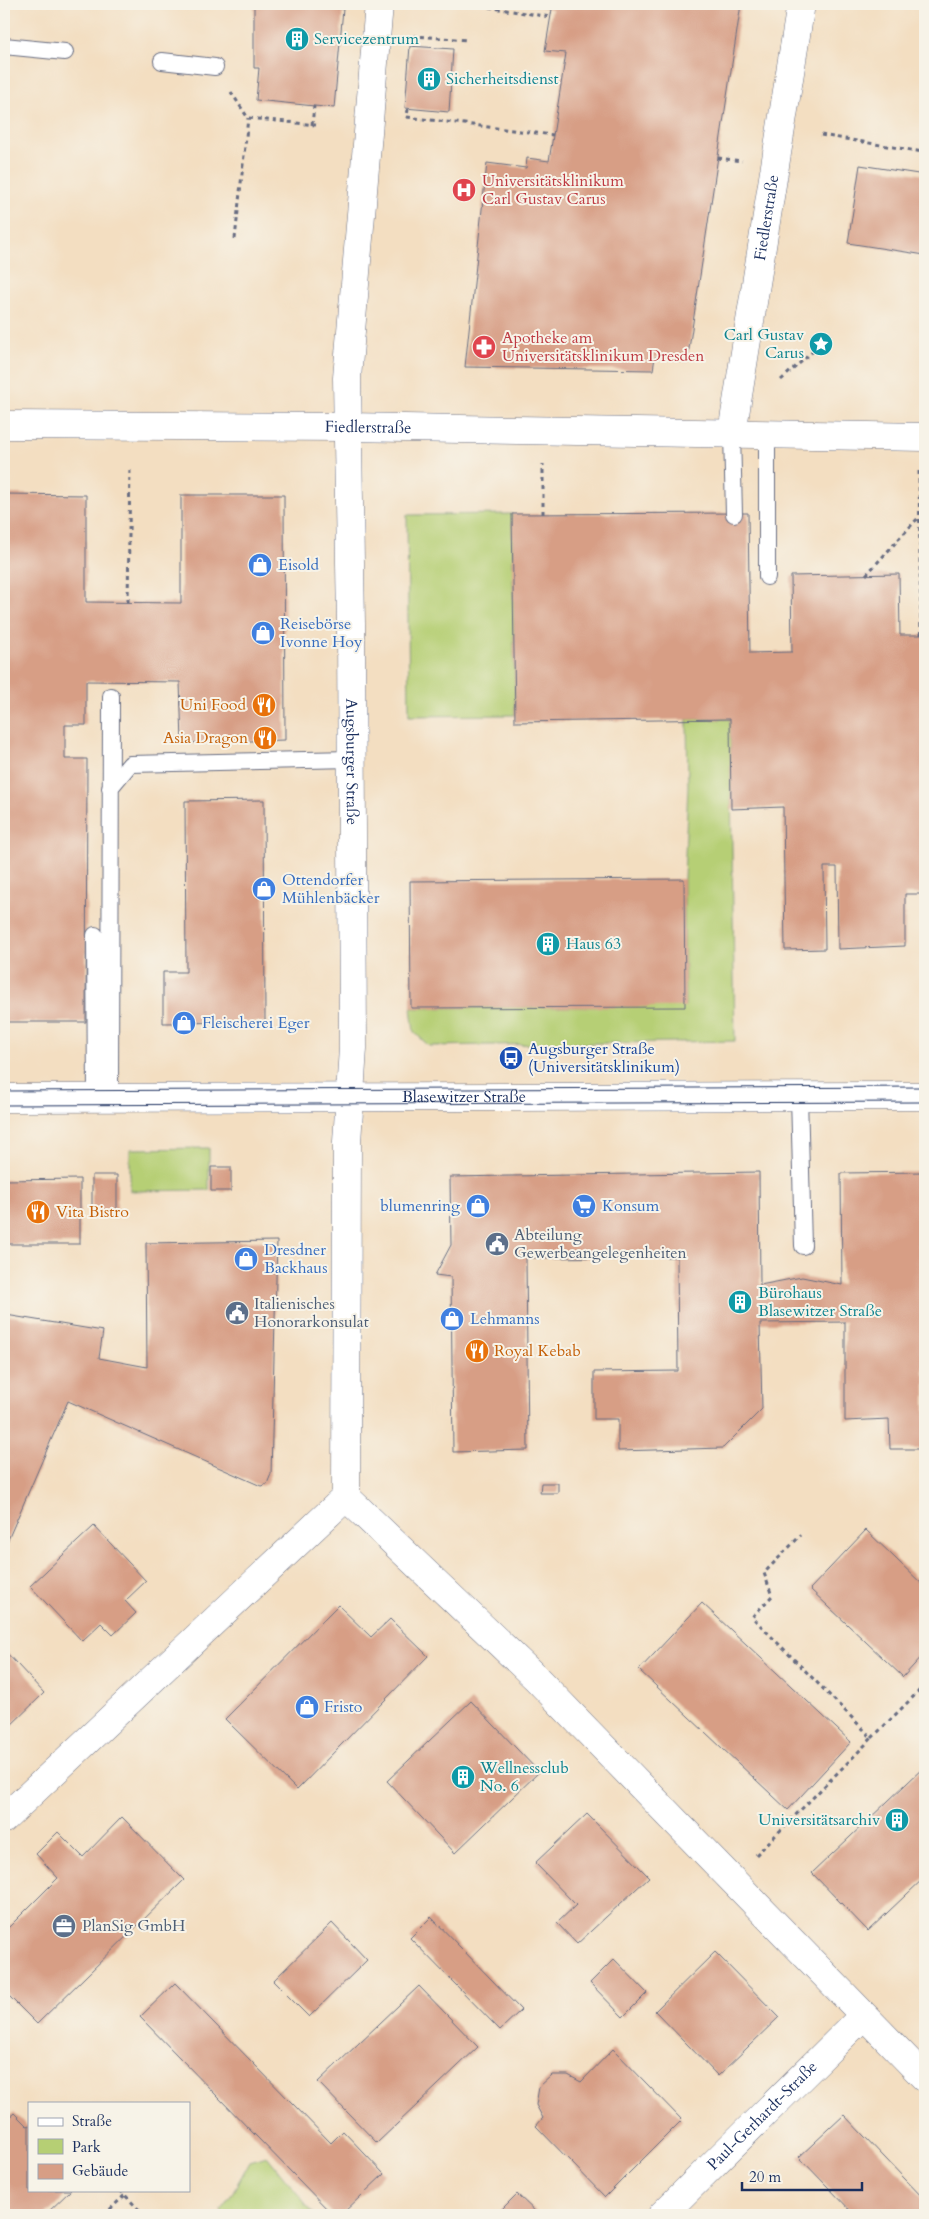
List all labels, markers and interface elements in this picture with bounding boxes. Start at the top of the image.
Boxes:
building icon: Servicezentrum [284,26,310,52]
place label: Servicezentrum [314,28,419,50]
building icon: Sicherheitsdienst [416,66,442,92]
place label: Sicherheitsdienst [446,68,558,90]
place label: Universitätsklinikum Carl Gustav Carus [482,170,624,210]
street label: Fiedlerstraße [749,173,784,262]
hospital icon: Universitätsklinikum Carl Gustav Carus [451,177,477,203]
place label: Carl Gustav Carus [724,324,805,364]
place label: Apotheke am Universitätsklinikum Dresden [502,327,704,367]
place icon: Carl Gustav Carus [808,331,834,357]
pharmacy icon: Apotheke am Universitätsklinikum Dresden [471,334,497,360]
street label: Fiedlerstraße [325,416,411,439]
shop icon: Eisold [247,552,273,578]
place label: Eisold [278,554,319,576]
place label: Reisebörse Ivonne Hoy [280,613,363,653]
shop icon: Reisebörse Ivonne Hoy [250,620,276,646]
restaurant icon: Uni Food [251,692,277,718]
place label: Uni Food [180,694,246,716]
street label: Augsburger Straße [340,698,363,825]
restaurant icon: Asia Dragon [252,725,278,751]
place label: Asia Dragon [163,727,248,749]
place label: Ottendorfer Mühlenbäcker [282,869,380,909]
shop icon: Ottendorfer Mühlenbäcker [251,876,277,902]
building icon: Haus 63 [535,931,561,957]
place label: Haus 63 [566,933,621,955]
shop icon: Fleischerei Eger [171,1010,197,1036]
place label: Fleischerei Eger [202,1012,310,1034]
place label: Augsburger Straße (Universitätsklinikum) [528,1038,680,1078]
bus stop icon: Augsburger Straße (Universitätsklinikum) [498,1045,524,1071]
street label: Blasewitzer Straße [402,1086,526,1108]
shop icon: blumenring [465,1193,491,1219]
supermarket icon: Konsum [571,1193,597,1219]
place label: blumenring [380,1195,460,1217]
place label: Konsum [602,1195,660,1217]
restaurant icon: Vita Bistro [25,1199,51,1225]
place label: Vita Bistro [56,1201,129,1223]
place label: Abteilung Gewerbeangelegenheiten [514,1224,687,1264]
public building icon: Abteilung Gewerbeangelegenheiten [484,1231,510,1257]
place label: Dresdner Backhaus [264,1239,327,1279]
shop icon: Dresdner Backhaus [233,1246,259,1272]
place label: Bürohaus Blasewitzer Straße [758,1282,882,1322]
building icon: Bürohaus Blasewitzer Straße [727,1289,753,1315]
place label: Italienisches Honorarkonsulat [254,1293,369,1333]
public building icon: Italienisches Honorarkonsulat [224,1300,250,1326]
shop icon: Lehmanns [439,1306,465,1332]
place label: Lehmanns [470,1308,540,1330]
restaurant icon: Royal Kebab [464,1338,490,1364]
place label: Royal Kebab [494,1340,581,1362]
shop icon: Fristo [294,1694,320,1720]
place label: Fristo [324,1696,363,1718]
place label: Wellnessclub No. 6 [479,1757,569,1797]
building icon: Wellnessclub No. 6 [450,1764,476,1790]
building icon: Universitätsarchiv [884,1807,910,1833]
place label: Universitätsarchiv [758,1809,881,1831]
office icon: PlanSig GmbH [51,1913,77,1939]
place label: PlanSig GmbH [82,1915,185,1937]
street label: Paul-Gerhardt-Straße [702,2056,822,2175]
legend [28,2102,190,2192]
text: Straße [72,2111,112,2131]
text: Park [72,2137,101,2157]
scale bar [742,2159,862,2191]
text: Gebäude [72,2161,129,2181]
text: 20 m [749,2167,781,2187]

